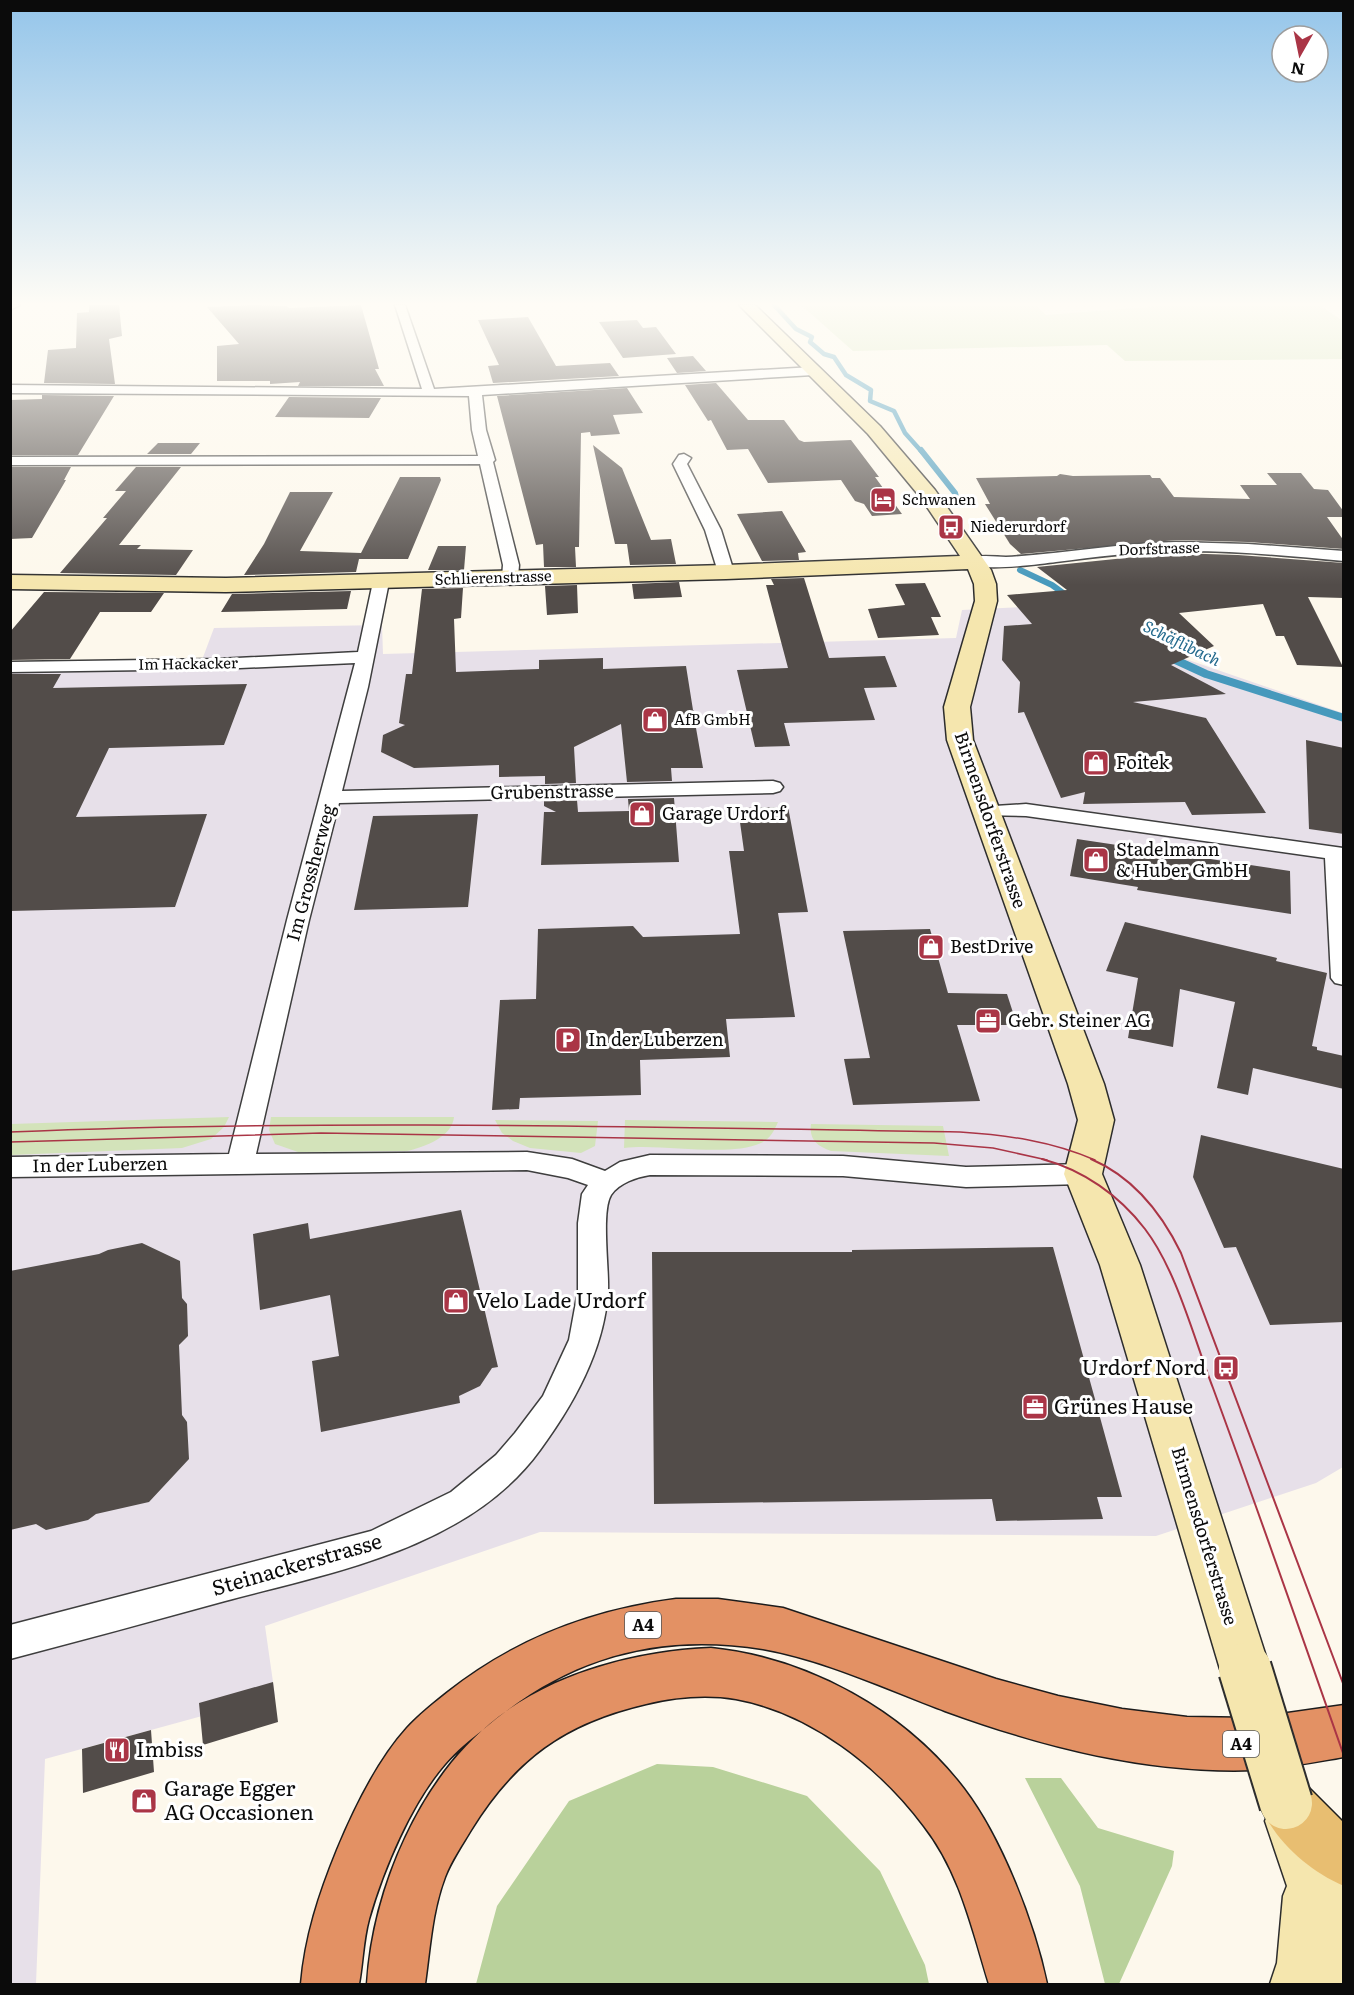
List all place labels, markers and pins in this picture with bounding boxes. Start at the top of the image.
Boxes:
hotel icon: Schwanen [868,485,898,515]
place label: Schwanen [902,487,976,510]
bus stop icon: Niederurdorf [936,512,966,542]
place label: Niederurdorf [970,514,1067,537]
shop icon: AfB GmbH [640,705,670,735]
place label: AfB GmbH [674,707,751,730]
shop icon: Foitek [1081,748,1111,778]
place label: Foitek [1116,748,1171,775]
shop icon: Garage Urdorf [627,799,657,829]
place label: Garage Urdorf [662,799,787,826]
place label: Stadelmann & Huber GmbH [1116,835,1249,883]
shop icon: Stadelmann & Huber GmbH [1081,845,1111,875]
shop icon: BestDrive [916,932,946,962]
place label: BestDrive [950,932,1033,959]
office icon: Gebr. Steiner AG [973,1006,1003,1036]
place label: Gebr. Steiner AG [1008,1006,1151,1033]
parking icon: In der Luberzen [553,1025,583,1055]
place label: In der Luberzen [588,1025,724,1052]
place label: Velo Lade Urdorf [476,1283,647,1314]
shop icon: Velo Lade Urdorf [441,1286,471,1316]
place label: Urdorf Nord [1082,1350,1206,1381]
bus stop icon: Urdorf Nord [1211,1353,1241,1383]
place label: Grünes Hause [1054,1389,1193,1420]
office icon: Grünes Hause [1020,1392,1050,1422]
place label: Imbiss [136,1732,203,1763]
restaurant icon: Imbiss [102,1735,132,1765]
place label: Garage Egger AG Occasionen [164,1771,314,1826]
shop icon: Garage Egger AG Occasionen [129,1786,159,1816]

